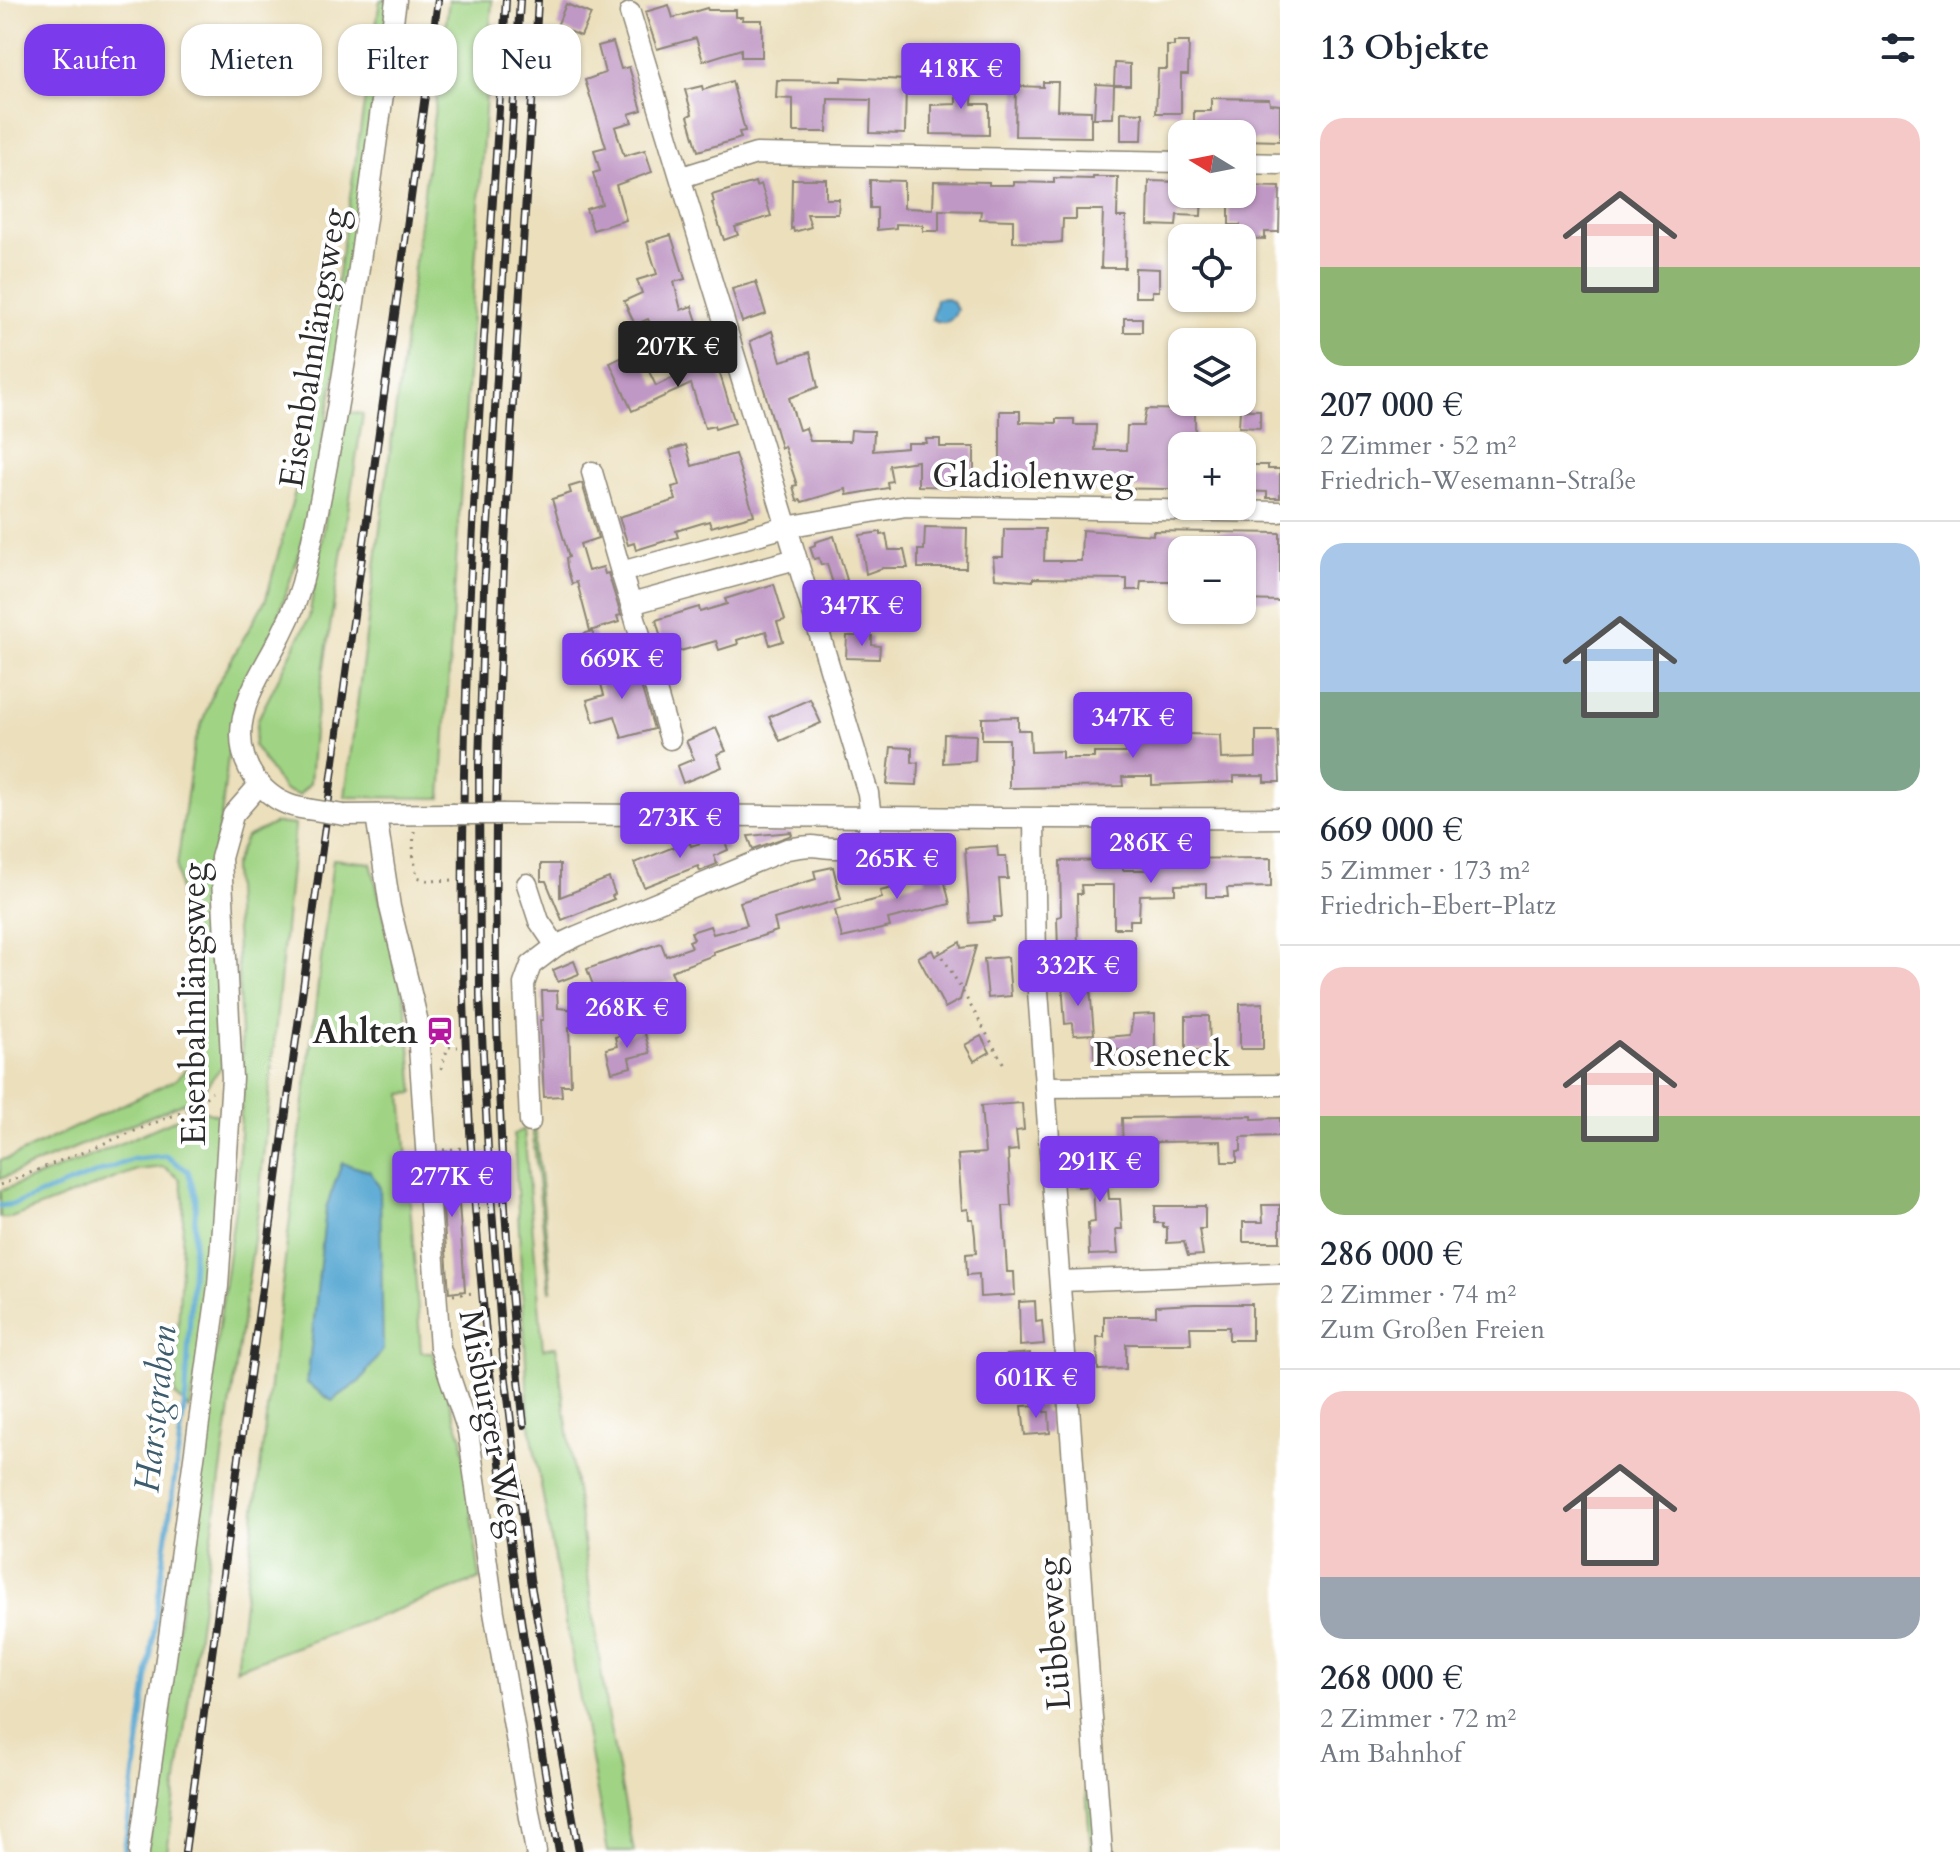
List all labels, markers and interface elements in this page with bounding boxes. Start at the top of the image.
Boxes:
chip: Kaufen [24,24,165,96]
chip: Mieten [181,24,322,96]
chip: Filter [338,24,457,96]
chip: Neu [473,24,581,96]
text: 13 Objekte [1320,25,1490,71]
icon: filters [1876,26,1920,70]
pin: 418K € [896,43,1026,111]
text: 418K € [919,51,1003,86]
north arrow [1168,120,1256,208]
map controls [1168,120,1256,624]
icon: home [1548,170,1692,314]
street label: Eisenbahnlängsweg [268,205,358,491]
button: locate [1168,224,1256,312]
pin: 207K € [613,321,743,389]
button: layers [1168,328,1256,416]
text: 207K € [636,329,720,364]
text: 207 000 € [1320,382,1463,428]
text: 2 Zimmer · 52 m² [1320,428,1516,463]
button: + [1168,432,1256,520]
street label: Gladiolenweg [932,452,1134,502]
text: Friedrich-Wesemann-Straße [1320,463,1636,498]
button: − [1168,536,1256,624]
pin: 347K € [797,580,927,648]
text: 347K € [820,588,904,623]
icon: home [1548,595,1692,739]
pin: 669K € [557,633,687,701]
text: 669K € [580,641,664,676]
pin: 347K € [1068,692,1198,760]
text: 347K € [1091,700,1175,735]
pin: 273K € [615,792,745,860]
text: 273K € [638,800,722,835]
text: 669 000 € [1320,807,1463,853]
pin: 286K € [1086,817,1216,885]
text: 286K € [1109,825,1193,860]
pin: 265K € [832,833,962,901]
text: 265K € [855,841,939,876]
text: 5 Zimmer · 173 m² [1320,853,1530,888]
street label: Eisenbahnlängsweg [171,863,217,1145]
text: Friedrich-Ebert-Platz [1320,888,1556,923]
pin: 332K € [1013,940,1143,1008]
text: 332K € [1036,948,1120,983]
pin: 268K € [562,982,692,1050]
text: 268K € [585,990,669,1025]
place label: Ahlten [312,1009,418,1055]
station icon: Ahlten [425,1016,455,1046]
icon: home [1548,1019,1692,1163]
street label: Roseneck [1093,1032,1231,1078]
pin: 291K € [1035,1136,1165,1204]
text: 291K € [1058,1144,1142,1179]
pin: 277K € [387,1151,517,1219]
text: 277K € [410,1159,494,1194]
text: 286 000 € [1320,1231,1463,1277]
text: 2 Zimmer · 74 m² [1320,1277,1516,1312]
street label: Misburger Weg [447,1306,537,1541]
text: Zum Großen Freien [1320,1312,1545,1347]
water label: Harstgraben [122,1323,189,1495]
pin: 601K € [971,1352,1101,1420]
text: 601K € [994,1360,1078,1395]
icon: home [1548,1443,1692,1587]
street label: Lübbeweg [1026,1556,1082,1712]
text: 268 000 € [1320,1655,1463,1701]
text: 2 Zimmer · 72 m² [1320,1701,1516,1736]
text: Am Bahnhof [1320,1736,1462,1771]

